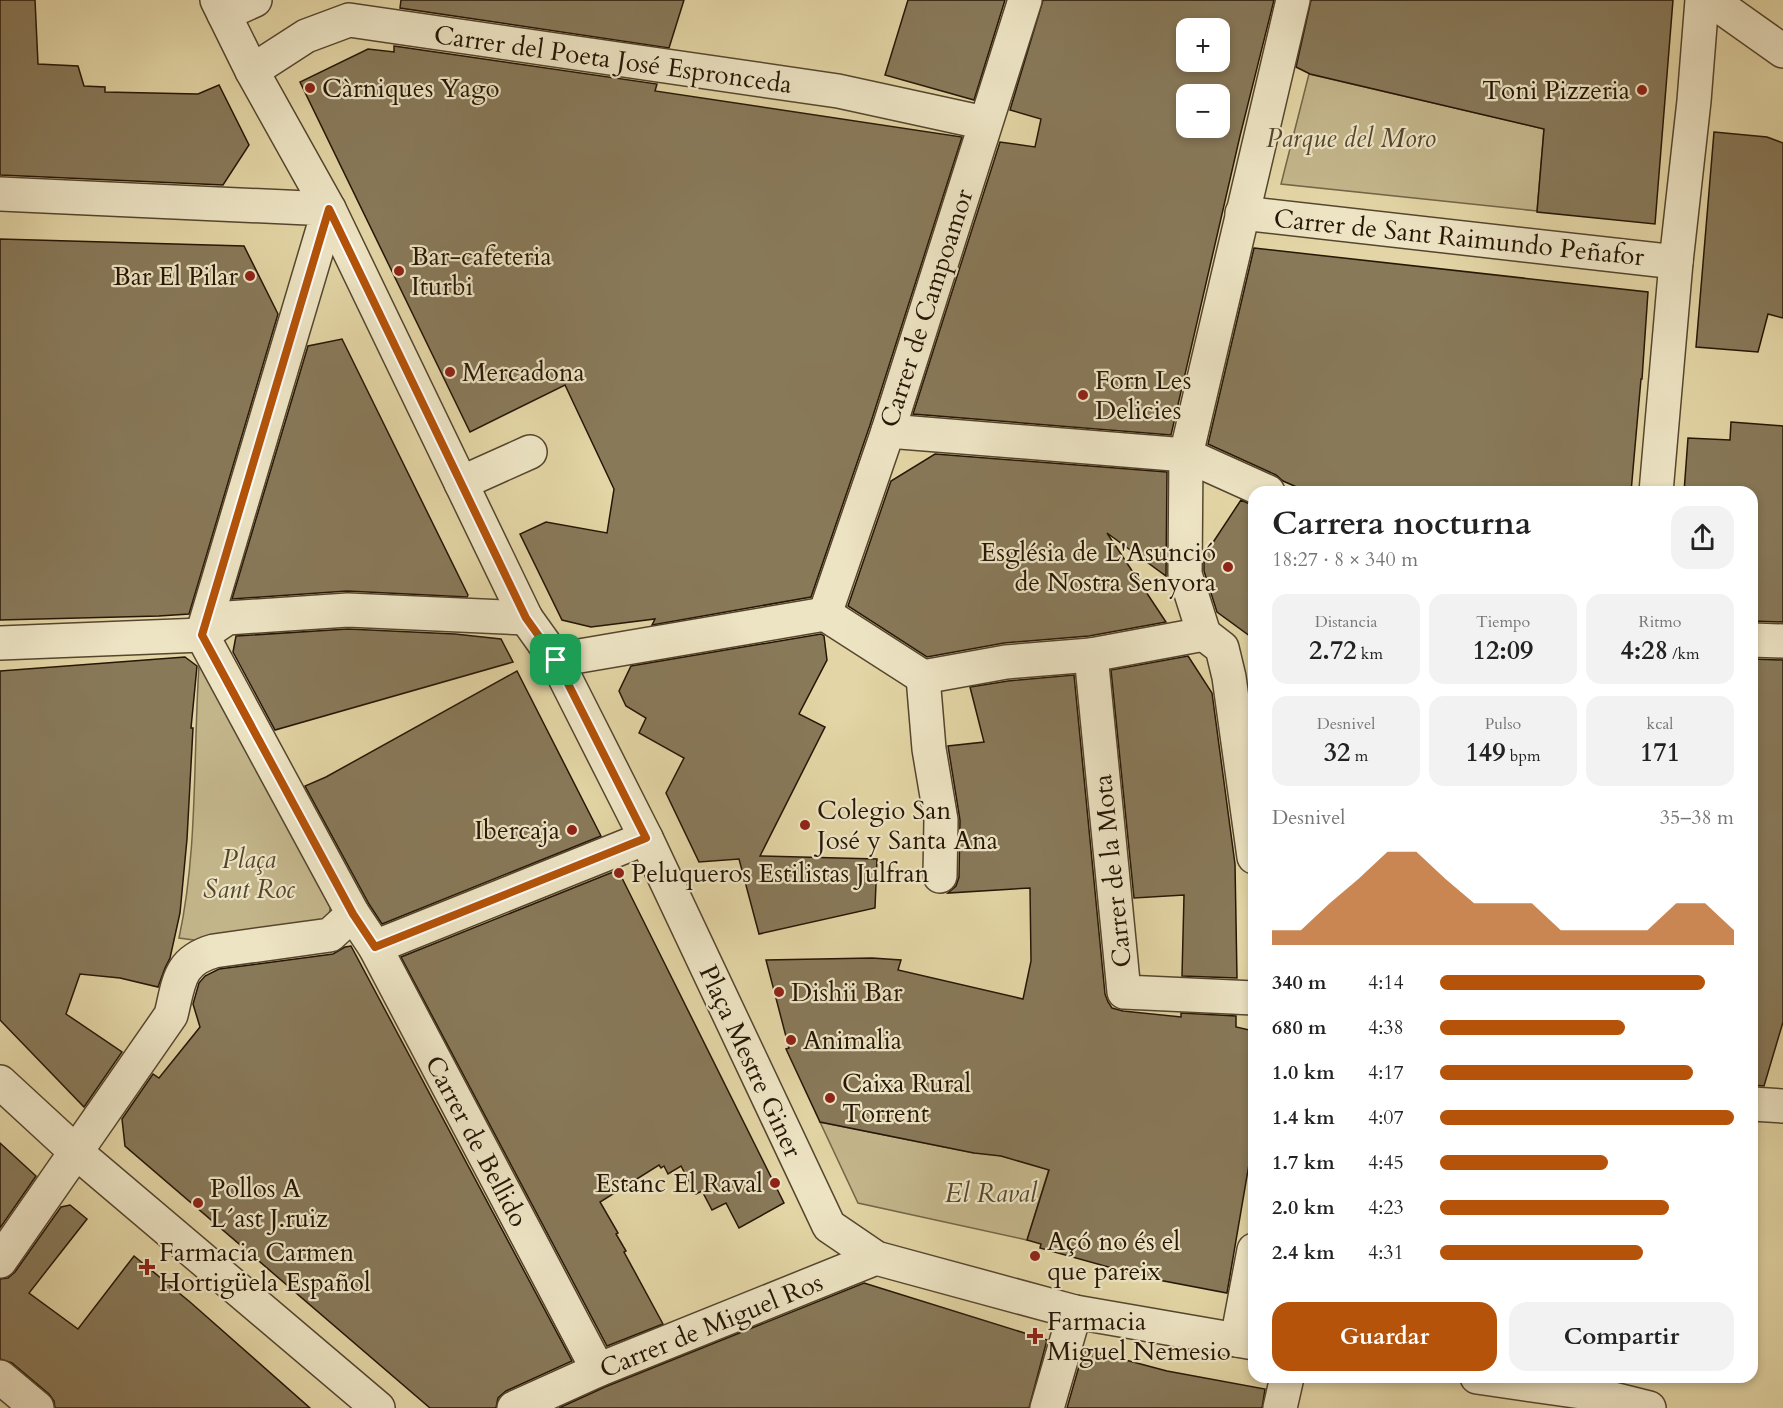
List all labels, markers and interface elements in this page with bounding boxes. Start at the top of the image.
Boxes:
street label: Carrer del Poeta José Espronceda [432,17,794,102]
map controls [1176,18,1230,138]
button: + [1176,18,1230,72]
place label: Càrniques Yago [322,71,500,106]
place label: Toni Pizzeria [1482,73,1630,108]
marker: Càrniques Yago [303,81,317,95]
marker: Toni Pizzeria [1635,83,1649,97]
button: − [1176,84,1230,138]
park label: Parque del Moro [1266,121,1436,156]
street label: Carrer de Campoamor [871,184,982,432]
street label: Carrer de Sant Raimundo Peñafor [1272,201,1646,274]
place label: Bar-cafeteria Iturbi [411,239,552,304]
place label: Bar El Pilar [113,259,239,294]
marker: Bar-cafeteria Iturbi [392,264,406,278]
marker: Bar El Pilar [243,269,257,283]
place label: Mercadona [462,355,585,390]
place label: Forn Les Delicies [1095,363,1191,428]
marker: Mercadona [443,365,457,379]
marker: Forn Les Delicies [1076,388,1090,402]
text: Carrera nocturna [1272,501,1531,546]
button: share [1671,506,1734,569]
place label: Església de L'Asunció de Nostra Senyora [980,535,1216,600]
text: 18:27 · 8 × 340 m [1272,546,1418,573]
marker: Església de L'Asunció de Nostra Senyora [1221,560,1235,574]
text: Distancia [1315,611,1377,633]
text: Tiempo [1476,611,1530,633]
text: Ritmo [1639,611,1681,633]
text: 2.72 [1309,633,1357,668]
text: 12:09 [1473,633,1533,668]
text: 4:28 [1620,633,1668,668]
pin [530,634,581,685]
icon: arrive [539,643,572,676]
text: km [1357,643,1383,665]
text: /km [1668,643,1700,665]
text: Desnivel [1317,713,1375,735]
text: Pulso [1485,713,1521,735]
text: kcal [1647,713,1673,735]
text: 32 [1324,735,1350,770]
text: 149 [1466,735,1506,770]
text: 171 [1640,735,1680,770]
text: m [1350,745,1368,767]
text: bpm [1506,745,1540,767]
street label: Carrer de la Mota [1085,773,1140,969]
place label: Colegio San José y Santa Ana [813,793,998,858]
text: Desnivel [1272,804,1345,831]
text: 35–38 m [1660,804,1734,831]
place label: Ibercaja [474,813,560,848]
marker: Colegio San José y Santa Ana [798,818,812,832]
marker: Ibercaja [565,823,579,837]
park label: Plaça Sant Roc [203,842,295,907]
place label: Peluqueros Estilistas Julfran [631,856,930,891]
marker: Peluqueros Estilistas Julfran [612,866,626,880]
street label: Plaça Mestre Giner [691,959,811,1164]
text: 340 m [1272,969,1327,996]
text: 4:14 [1368,969,1404,996]
place label: Dishii Bar [791,975,903,1010]
marker: Dishii Bar [772,985,786,999]
text: 680 m [1272,1014,1327,1041]
text: 4:38 [1368,1014,1404,1041]
place label: Animalia [803,1023,902,1058]
marker: Animalia [784,1033,798,1047]
street label: Carrer de Bellido [417,1050,536,1233]
text: 1.0 km [1272,1059,1335,1086]
text: 4:17 [1368,1059,1404,1086]
place label: Caixa Rural Torrent [842,1066,972,1131]
marker: Caixa Rural Torrent [823,1091,837,1105]
text: 1.4 km [1272,1104,1335,1131]
text: 4:07 [1368,1104,1404,1131]
text: 1.7 km [1272,1149,1335,1176]
text: 4:45 [1368,1149,1404,1176]
place label: Estanc El Raval [595,1166,763,1201]
place label: Pollos A L´ast J.ruiz [210,1171,328,1236]
marker: Estanc El Raval [768,1176,782,1190]
park label: El Raval [945,1176,1038,1211]
text: 2.0 km [1272,1194,1335,1221]
text: 4:23 [1368,1194,1404,1221]
marker: Pollos A L´ast J.ruiz [191,1196,205,1210]
place label: Açó no és el que pareix [1047,1224,1180,1289]
place label: Farmacia Carmen Hortigüela Español [159,1235,371,1300]
text: 2.4 km [1272,1239,1335,1266]
text: 4:31 [1368,1239,1404,1266]
marker: Açó no és el que pareix [1028,1249,1042,1263]
marker: Farmacia Carmen Hortigüela Español [140,1260,154,1274]
street label: Carrer de Miguel Ros [594,1265,828,1386]
button: Guardar [1272,1302,1497,1371]
button: Compartir [1509,1302,1734,1371]
place label: Farmacia Miguel Nemesio [1047,1304,1231,1369]
marker: Farmacia Miguel Nemesio [1028,1329,1042,1343]

